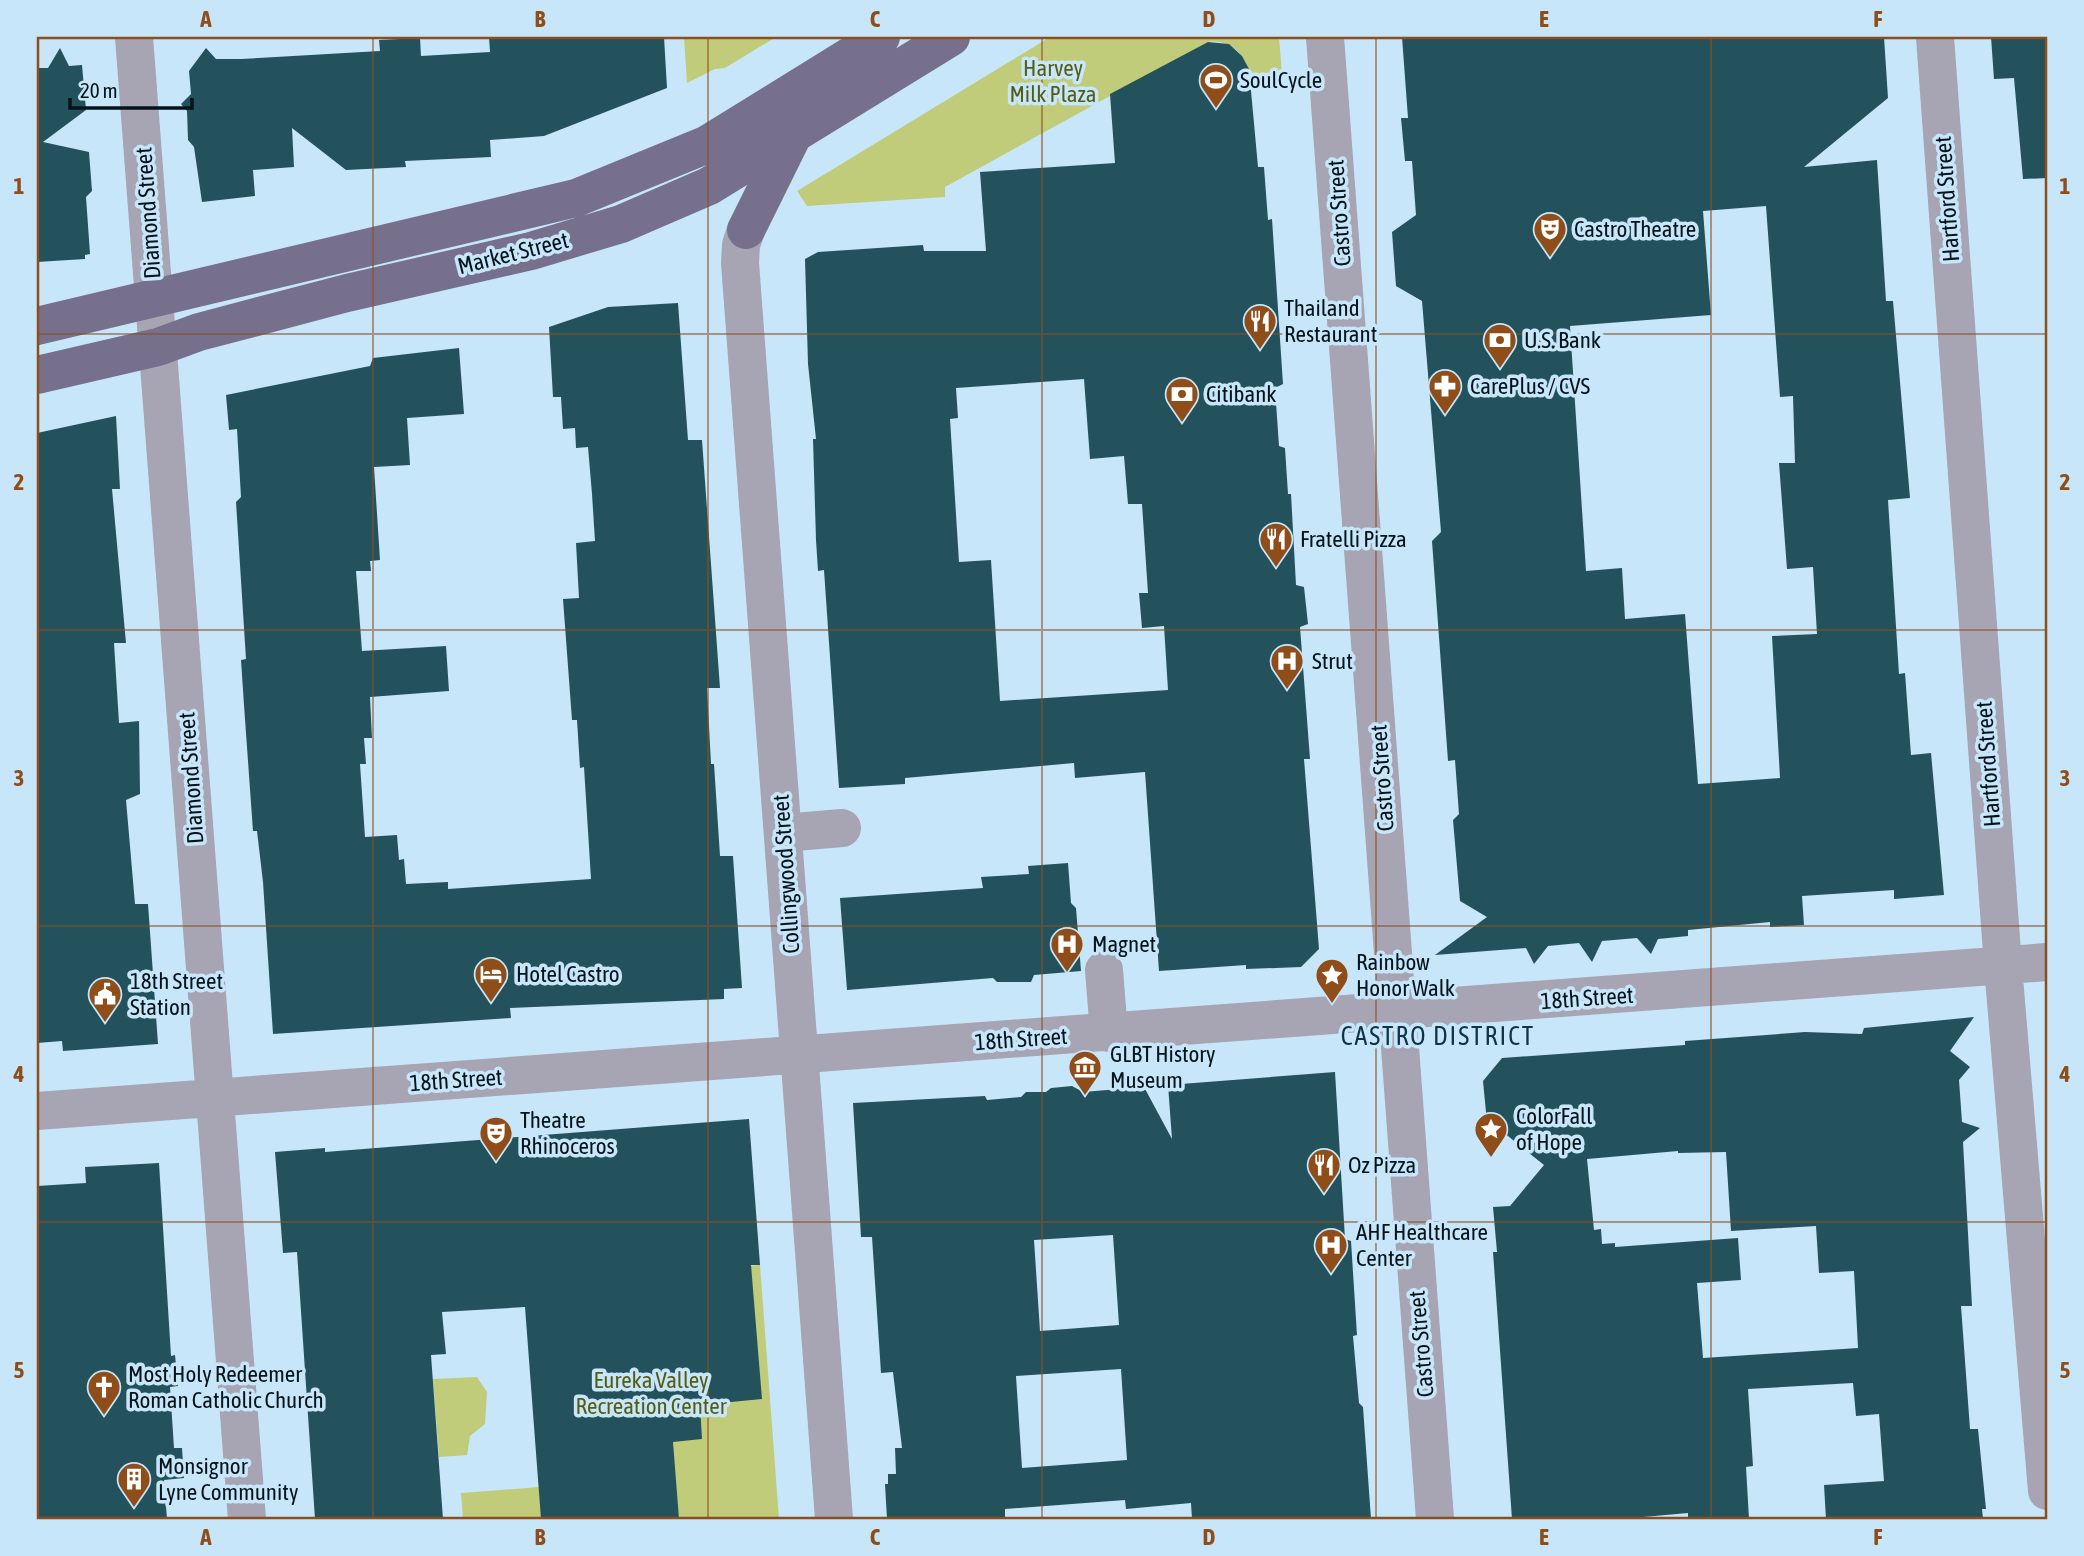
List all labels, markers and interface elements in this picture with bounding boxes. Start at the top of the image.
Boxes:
text: A [199,6,212,32]
text: B [535,6,546,32]
text: C [870,6,881,32]
text: D [1203,6,1216,32]
text: E [1539,6,1549,32]
text: F [1873,6,1883,32]
park label: Harvey Milk Plaza [1009,55,1097,107]
sports icon: SoulCycle [1197,61,1235,110]
scale bar [70,66,192,110]
place label: SoulCycle [1240,67,1322,93]
text: 20 m [80,78,118,102]
street label: Hartford Street [1930,135,1964,263]
street label: Diamond Street [130,146,166,280]
street label: Castro Street [1322,159,1356,267]
text: 1 [14,173,25,199]
text: 1 [2060,173,2071,199]
theatre icon: Castro Theatre [1531,210,1569,259]
place label: Castro Theatre [1574,216,1696,242]
street label: Market Street [455,227,571,279]
place label: Thailand Restaurant [1284,295,1377,347]
restaurant icon: Thailand Restaurant [1241,302,1279,351]
bank icon: U.S. Bank [1481,321,1519,370]
place label: U.S. Bank [1524,327,1601,353]
pharmacy icon: CarePlus / CVS [1426,367,1464,416]
place label: CarePlus / CVS [1470,373,1591,399]
bank icon: Citibank [1163,375,1201,424]
place label: Citibank [1206,381,1276,407]
text: 2 [14,469,24,495]
text: 2 [2060,469,2070,495]
restaurant icon: Fratelli Pizza [1257,520,1295,569]
place label: Fratelli Pizza [1300,526,1407,552]
hospital icon: Strut [1268,642,1306,691]
place label: Strut [1312,648,1353,674]
street label: Hartford Street [1971,700,2005,828]
street label: Diamond Street [173,711,209,845]
street label: Castro Street [1365,724,1399,832]
text: 3 [14,765,24,791]
text: 3 [2060,765,2070,791]
street label: Collingwood Street [767,794,805,954]
hospital icon: Magnet [1048,925,1086,974]
place label: Magnet [1092,931,1156,957]
place label: Rainbow Honor Walk [1356,949,1455,1001]
hotel icon: Hotel Castro [472,955,510,1004]
place icon: Rainbow Honor Walk [1313,956,1351,1005]
place label: Hotel Castro [516,961,620,987]
place label: 18th Street Station [130,968,223,1020]
public building icon: 18th Street Station [86,975,124,1024]
street label: 18th Street [1540,982,1634,1014]
district label: CASTRO DISTRICT [1341,1021,1535,1051]
street label: 18th Street [974,1023,1068,1055]
place label: GLBT History Museum [1110,1041,1215,1093]
museum icon: GLBT History Museum [1066,1048,1104,1097]
text: 4 [13,1061,25,1087]
text: 4 [2059,1061,2071,1087]
street label: 18th Street [409,1064,503,1096]
place label: ColorFall of Hope [1516,1103,1592,1155]
place label: Theatre Rhinoceros [520,1107,615,1159]
place icon: ColorFall of Hope [1472,1110,1510,1159]
theatre icon: Theatre Rhinoceros [477,1114,515,1163]
restaurant icon: Oz Pizza [1305,1146,1343,1195]
place label: Oz Pizza [1348,1152,1416,1178]
place label: AHF Healthcare Center [1356,1219,1488,1271]
hospital icon: AHF Healthcare Center [1312,1226,1350,1275]
street label: Castro Street [1403,1290,1439,1398]
text: 5 [14,1357,25,1383]
text: 5 [2060,1357,2071,1383]
place label: Most Holy Redeemer Roman Catholic Church [128,1361,324,1413]
park label: Eureka Valley Recreation Center [576,1367,728,1419]
church icon: Most Holy Redeemer Roman Catholic Church [85,1368,123,1417]
place label: Monsignor Lyne Community [158,1453,298,1505]
building icon: Monsignor Lyne Community [115,1460,153,1509]
text: A [199,1524,212,1550]
text: B [535,1524,546,1550]
text: C [870,1524,881,1550]
text: D [1203,1524,1216,1550]
text: E [1539,1524,1549,1550]
text: F [1873,1524,1883,1550]

